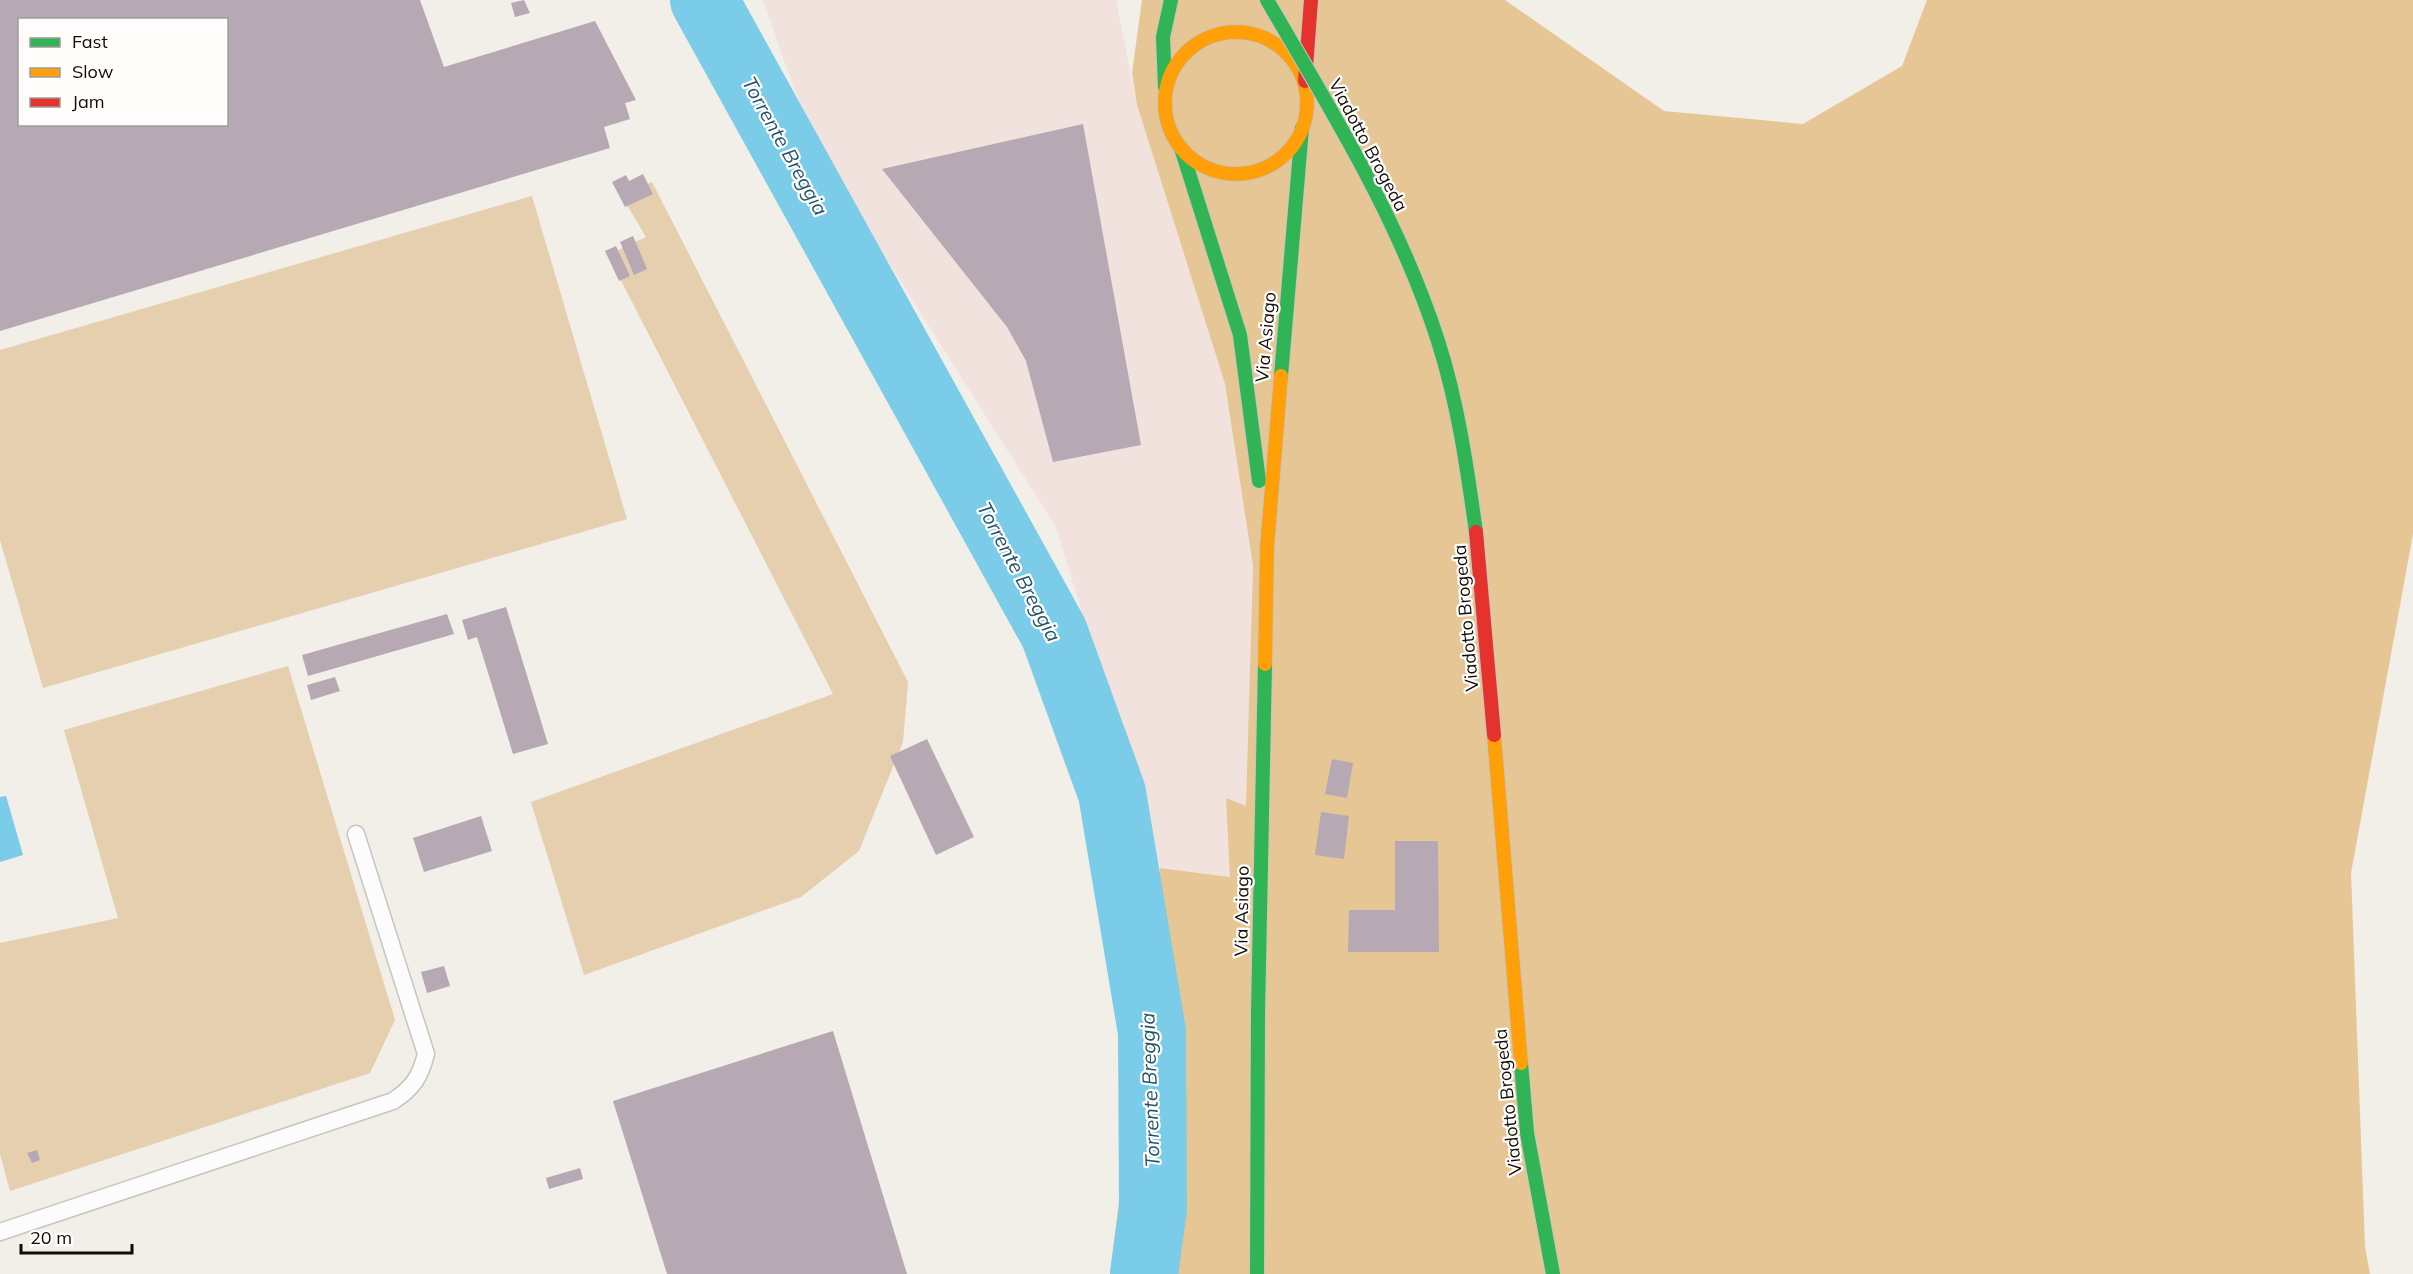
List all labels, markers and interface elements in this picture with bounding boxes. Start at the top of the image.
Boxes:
legend [18,18,228,126]
text: Fast [72,30,108,53]
text: Slow [72,60,114,83]
water label: Torrente Breggia [737,72,834,219]
street label: Viadotto Brogeda [1324,74,1413,215]
text: Jam [72,90,105,113]
street label: Via Asiago [1250,291,1281,383]
water label: Torrente Breggia [972,498,1067,646]
street label: Viadotto Brogeda [1448,544,1483,692]
street label: Via Asiago [1229,865,1254,956]
water label: Torrente Breggia [1134,1012,1165,1168]
street label: Viadotto Brogeda [1488,1028,1527,1176]
scale bar [21,1217,132,1255]
text: 20 m [30,1226,72,1249]

